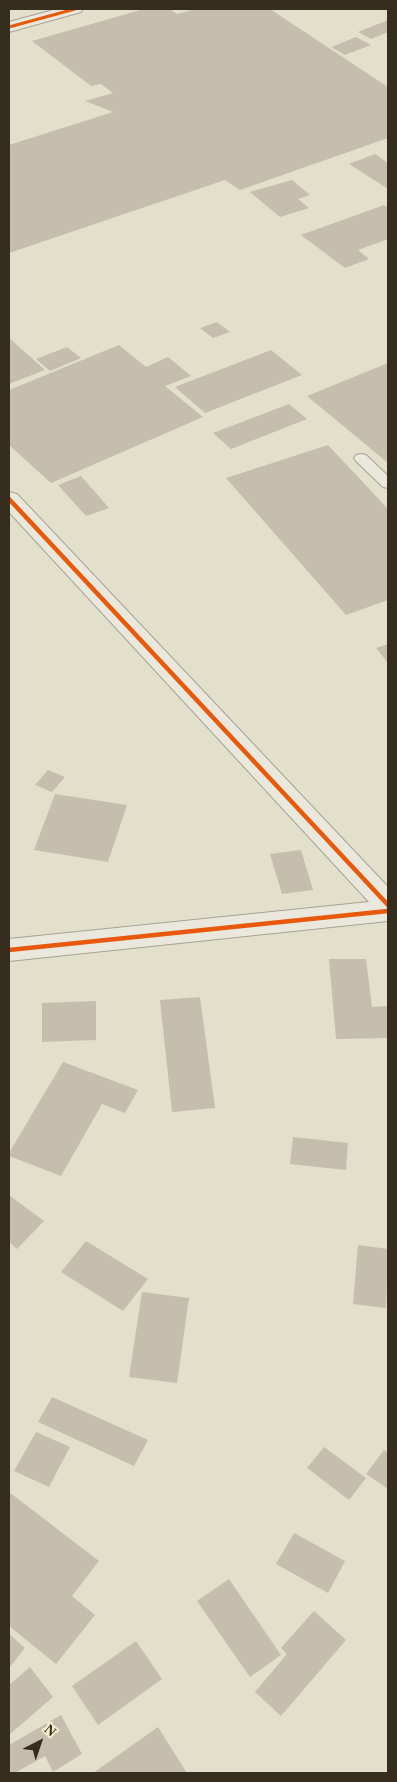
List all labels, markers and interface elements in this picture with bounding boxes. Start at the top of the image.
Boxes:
north arrow [15,1717,65,1767]
text: N [41,1721,59,1739]

